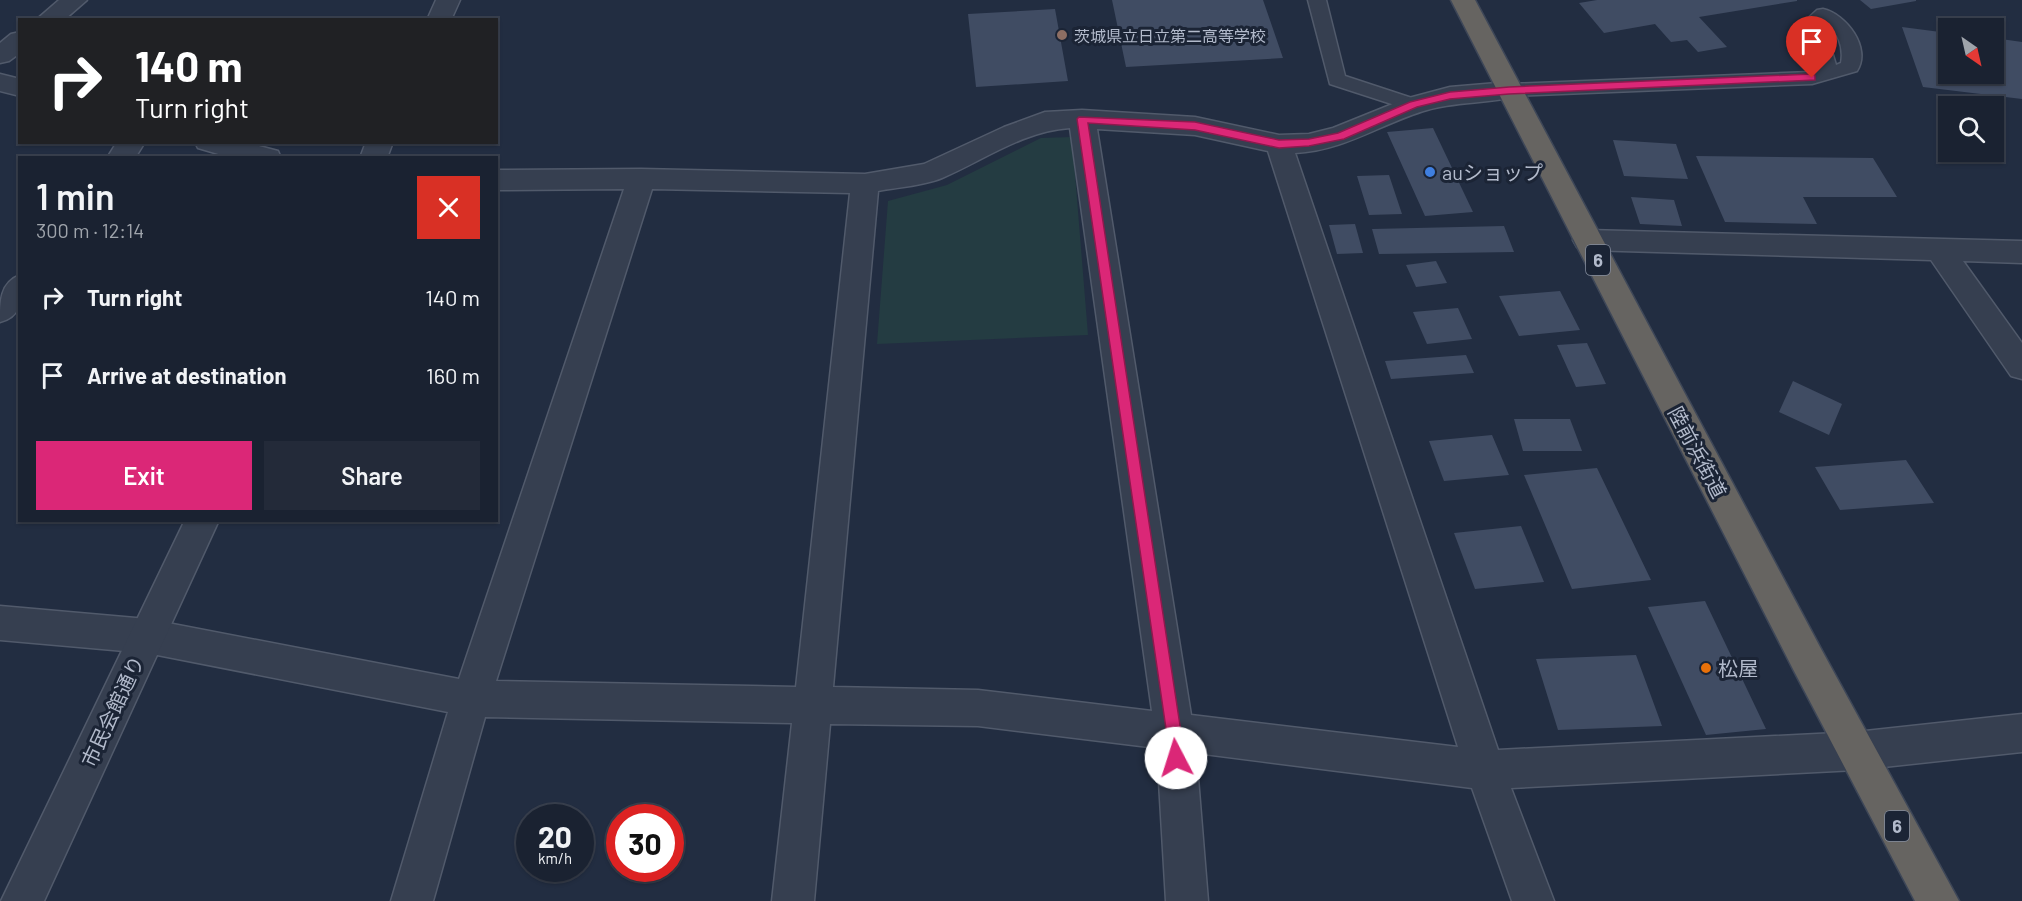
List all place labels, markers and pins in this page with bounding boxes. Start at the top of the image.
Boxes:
pin [1786,16,1837,78]
place label: 茨城県立日立第二高等学校 [1074,26,1266,45]
marker: 茨城県立日立第二高等学校 [1055,28,1069,42]
place label: auショップ [1442,160,1543,184]
marker: auショップ [1423,165,1437,179]
place label: 松屋 [1718,656,1758,680]
marker: 松屋 [1699,661,1713,675]

